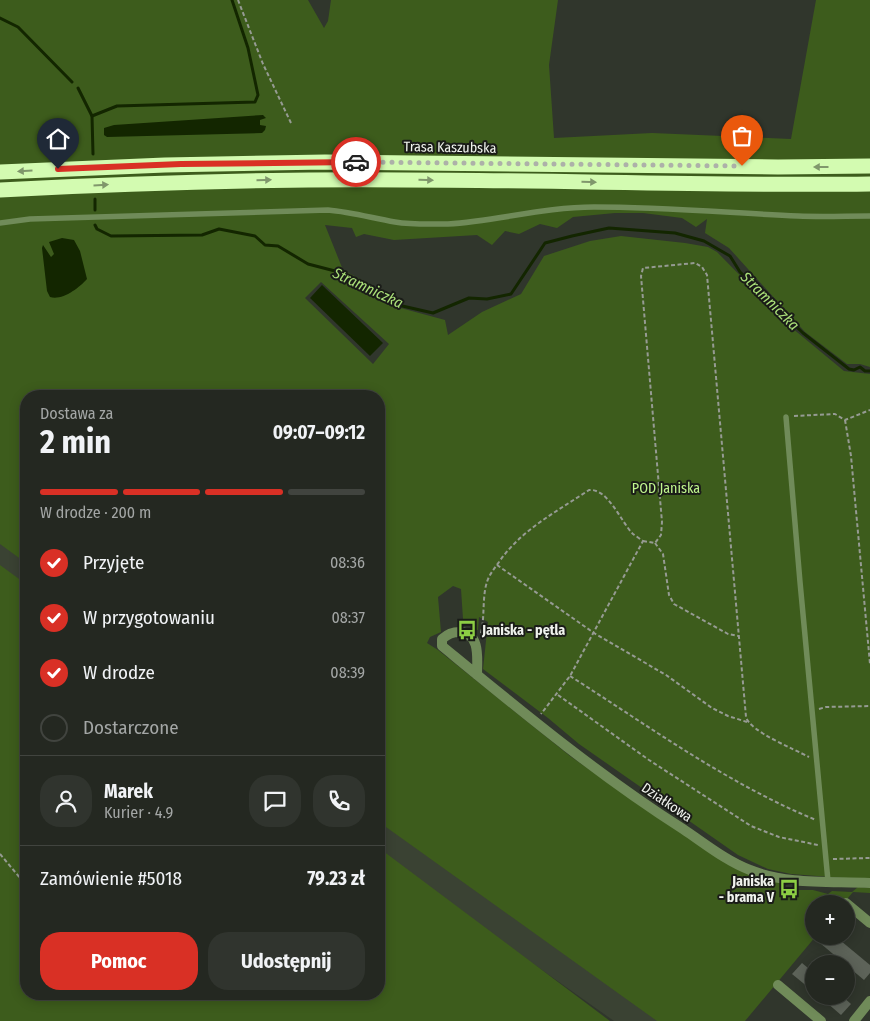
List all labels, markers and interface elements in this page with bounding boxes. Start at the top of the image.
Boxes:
pin [721,115,763,166]
pin [37,118,79,169]
icon: bag [728,122,756,150]
icon: home [44,125,72,153]
courier [331,137,381,187]
street label: Trasa Kaszubska [403,138,497,157]
icon: car [342,148,370,176]
one-way arrow [813,163,829,171]
one-way arrow [16,168,32,176]
one-way arrow [256,176,272,184]
one-way arrow [418,176,434,184]
one-way arrow [581,178,597,186]
one-way arrow [93,181,109,189]
water label: Stramniczka [329,263,406,312]
water label: Stramniczka [736,267,803,334]
text: Dostawa za [40,404,113,423]
text: 09:07–09:12 [273,421,365,444]
text: 2 min [40,423,111,461]
park label: POD Janiska [632,480,700,497]
text: W drodze · 200 m [40,503,151,522]
icon: check [40,549,68,577]
text: Przyjęte [83,551,144,574]
text: 08:36 [330,553,365,572]
icon: check [40,604,68,632]
text: W przygotowaniu [83,606,215,629]
text: 08:37 [332,608,365,627]
bus stop icon: Janiska - pętla [456,619,478,641]
place label: Janiska - pętla [481,622,565,639]
icon: check [40,659,68,687]
text: W drodze [83,661,155,684]
text: 08:39 [330,663,365,682]
text: Dostarczone [83,716,179,739]
button: person [40,775,92,827]
button: chat [249,775,301,827]
button: phone [313,775,365,827]
street label: Działkowa [638,779,695,826]
text: Marek [104,780,153,803]
text: Kurier · 4.9 [104,803,173,822]
text: Zamówienie #5018 [40,867,182,890]
text: 79.23 zł [307,867,365,890]
place label: Janiska - brama V [719,873,775,906]
bus stop icon: Janiska - brama V [778,878,800,900]
map controls [805,895,855,1005]
button: + [805,895,855,945]
button: Pomoc [40,932,198,990]
button: Udostępnij [208,932,365,990]
button: − [805,955,855,1005]

